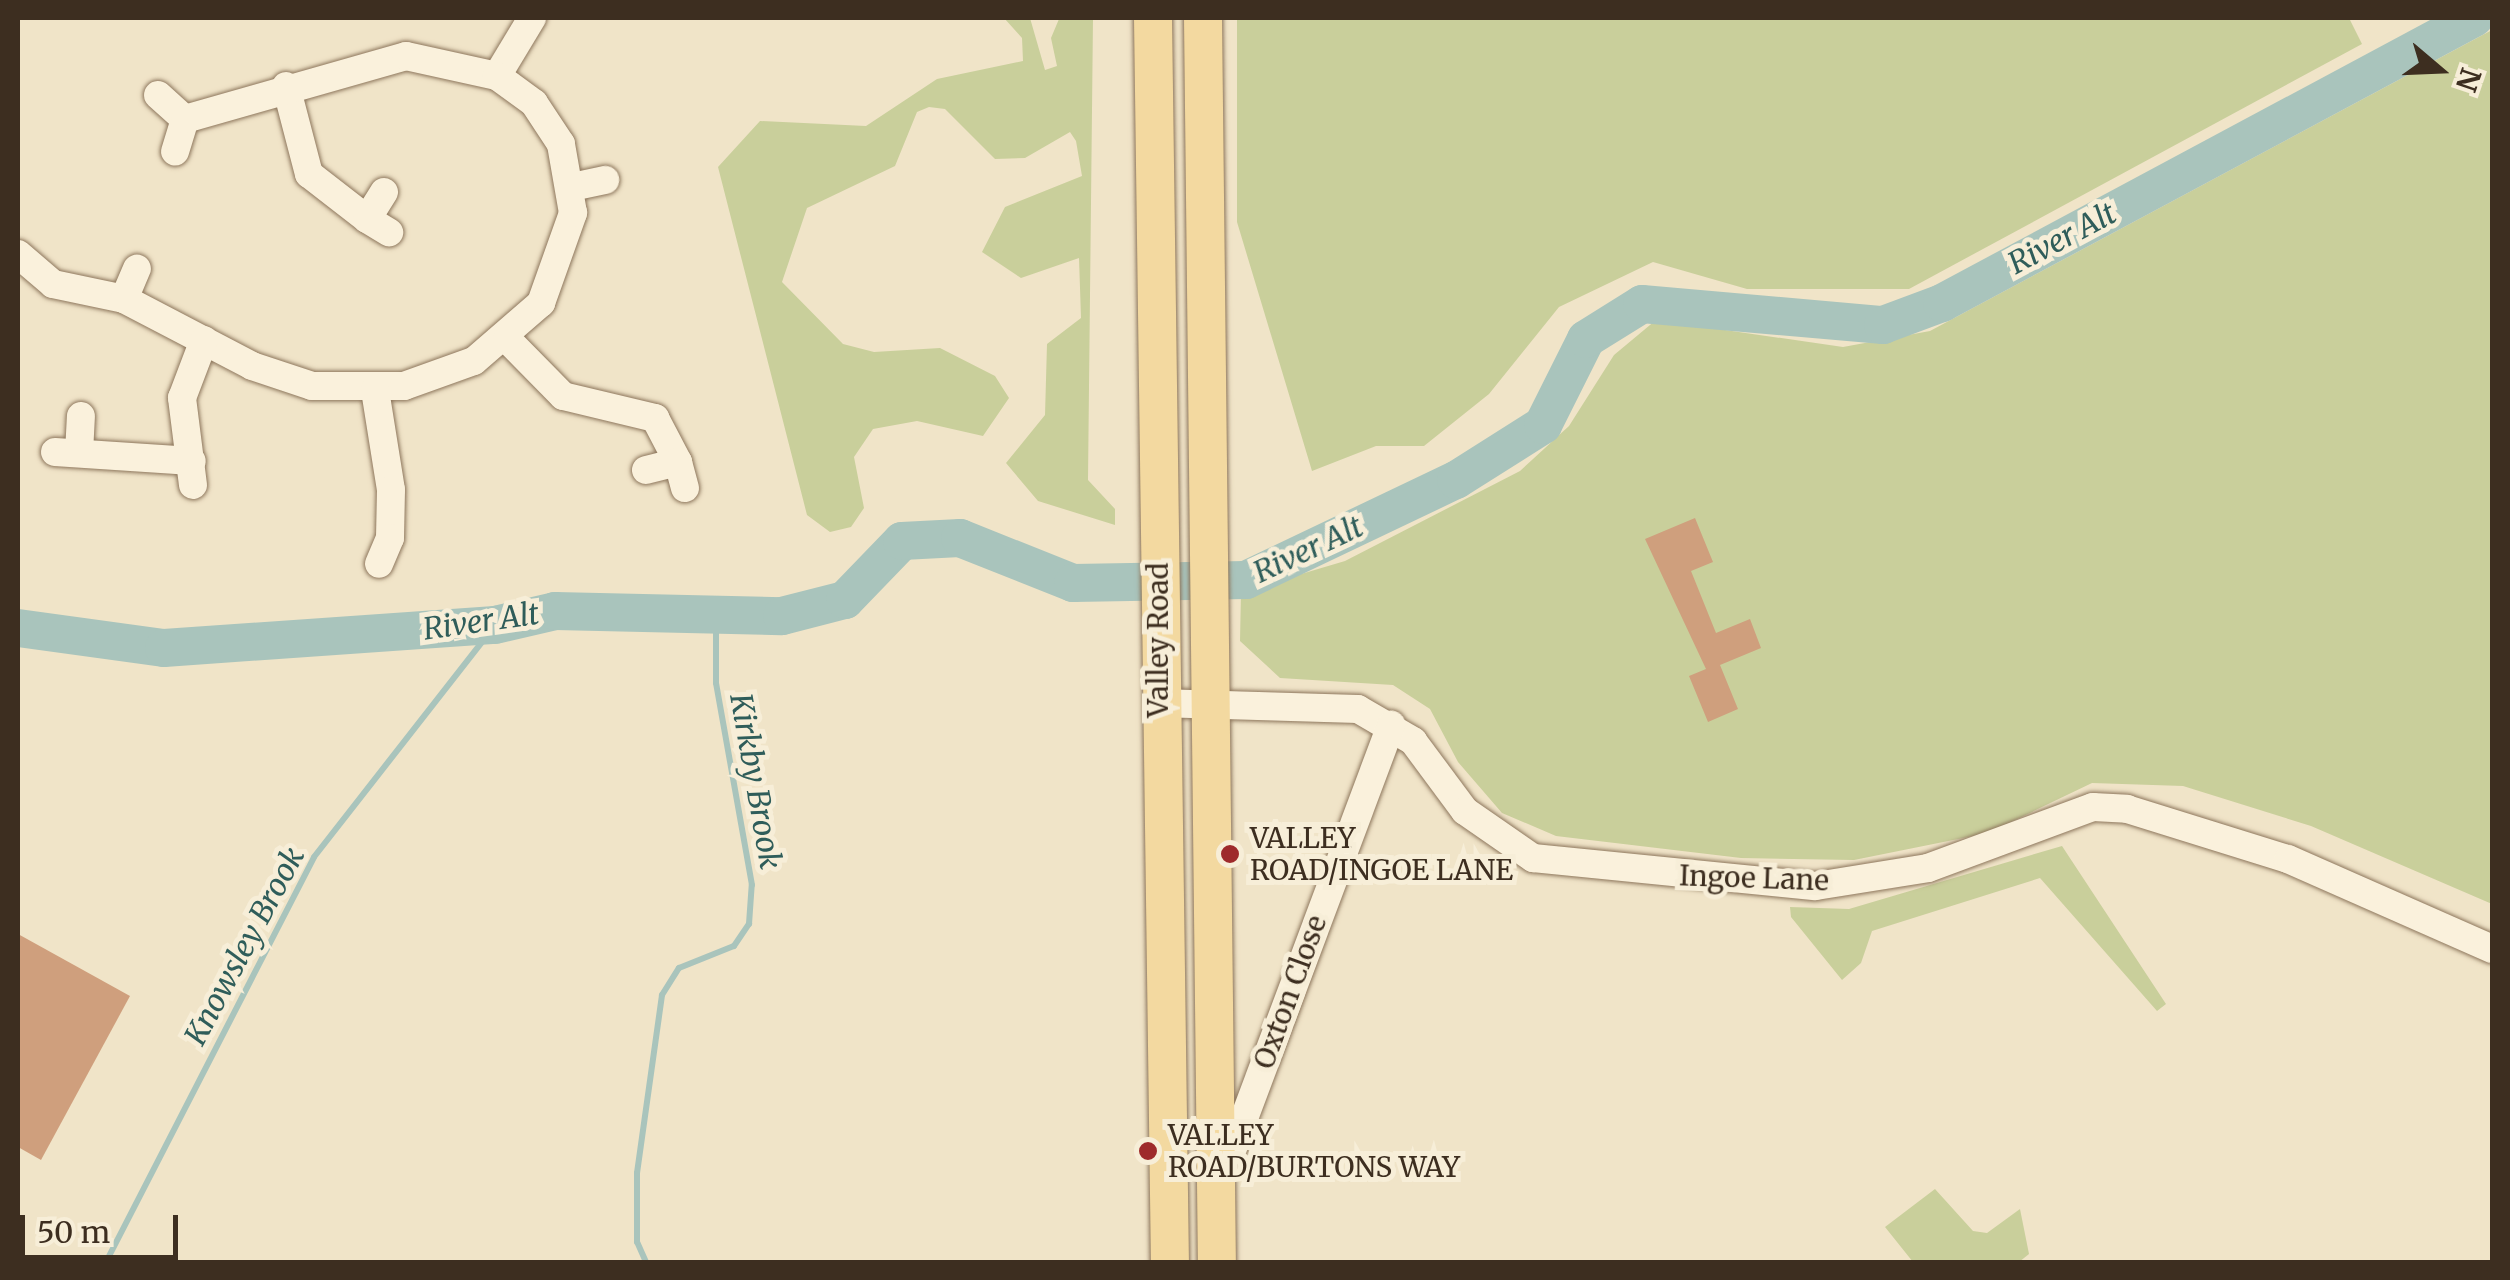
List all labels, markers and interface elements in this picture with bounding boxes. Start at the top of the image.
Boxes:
north arrow [2390,20,2490,120]
text: N [2448,63,2489,96]
water label: River Alt [2002,195,2122,281]
water label: River Alt [1248,508,1368,590]
street label: Valley Road [1141,562,1175,718]
water label: River Alt [421,595,541,647]
water label: Kirkby Brook [723,690,789,872]
place label: VALLEY ROAD/INGOE LANE [1250,821,1513,887]
water label: Knowsley Brook [177,841,311,1051]
marker: VALLEY ROAD/INGOE LANE [1219,843,1241,865]
street label: Ingoe Lane [1679,859,1829,897]
street label: Oxton Close [1247,911,1333,1073]
place label: VALLEY ROAD/BURTONS WAY [1168,1118,1460,1184]
marker: VALLEY ROAD/BURTONS WAY [1137,1140,1159,1162]
scale bar [25,1195,182,1257]
text: 50 m [37,1213,110,1251]

